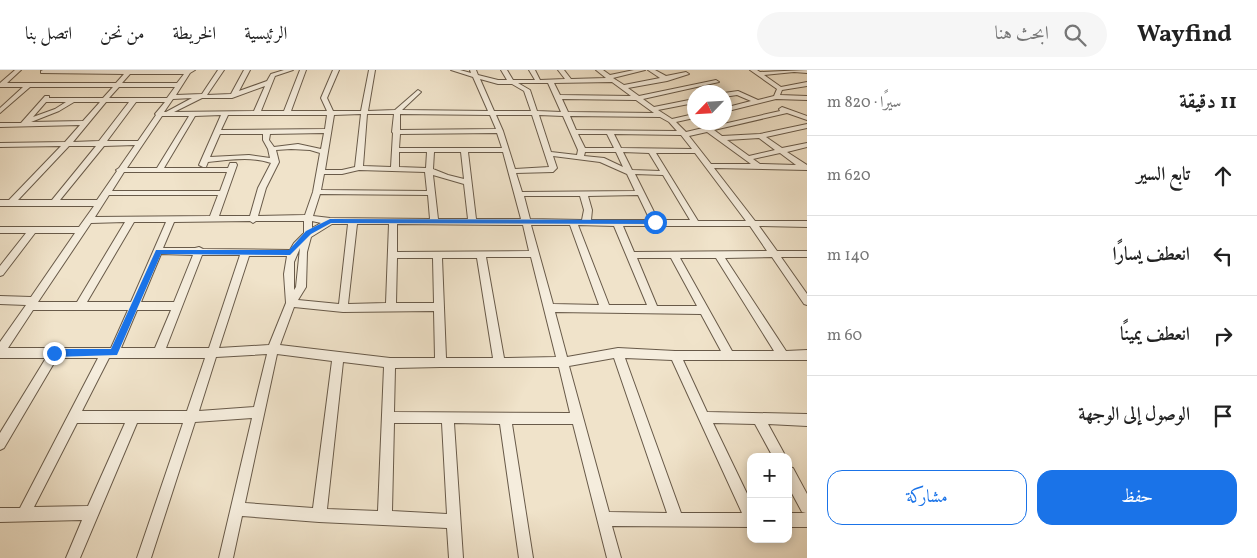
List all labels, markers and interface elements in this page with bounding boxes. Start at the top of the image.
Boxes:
search box [757,12,1107,57]
text: Wayfind [1137,18,1232,52]
text: ابحث هنا [994,21,1049,47]
icon: search [1061,21,1089,49]
text: اتصل بنا [25,22,72,47]
text: من نحن [100,22,144,47]
text: الخريطة [172,22,216,47]
text: الرئيسية [244,22,287,47]
north arrow [687,85,732,130]
text: 11 دقيقة [1179,88,1237,117]
text: سيرًا · 820 m [827,92,901,114]
text: تابع السير [1137,162,1190,188]
icon: ahead [1209,162,1237,190]
text: 620 m [827,165,871,187]
route start [644,211,667,234]
text: انعطف يسارًا [1112,242,1190,268]
icon: left [1209,242,1237,270]
text: 140 m [827,245,869,267]
text: انعطف يمينًا [1120,322,1190,348]
icon: right [1209,322,1237,350]
text: 60 m [827,325,862,347]
route end [43,342,66,365]
text: الوصول إلى الوجهة [1078,402,1190,428]
icon: arrive [1209,402,1237,430]
map controls [747,453,792,543]
button: + [747,453,792,498]
button: مشاركة [827,470,1027,525]
button: حفظ [1037,470,1237,525]
button: − [747,498,792,543]

